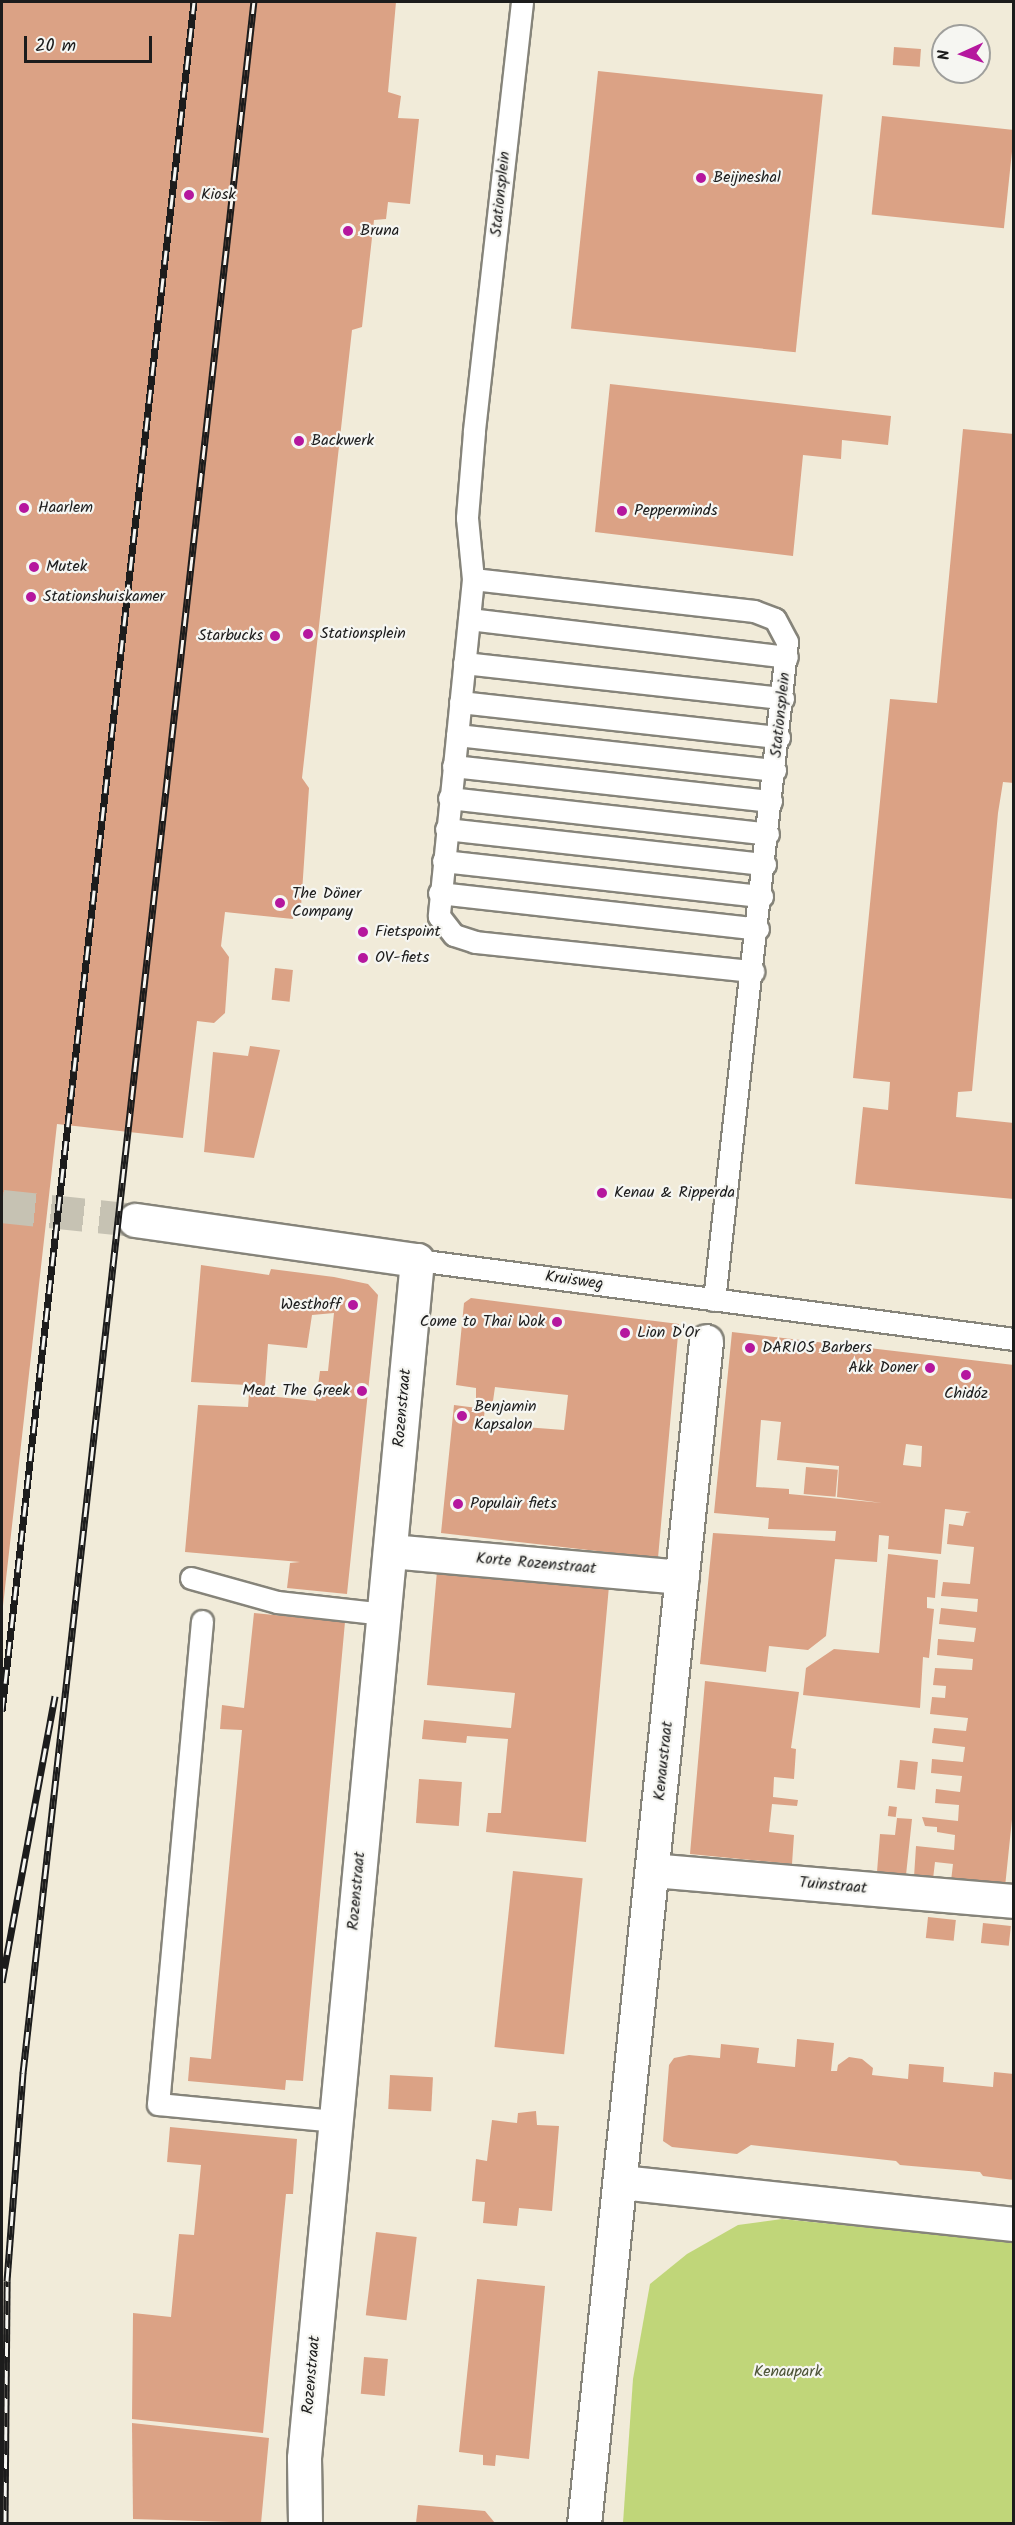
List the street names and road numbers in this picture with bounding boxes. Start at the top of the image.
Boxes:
street label: Stationsplein [487,150,515,238]
street label: Stationsplein [767,671,795,759]
street label: Kruisweg [544,1267,604,1295]
street label: Rozenstraat [390,1368,416,1448]
street label: Korte Rozenstraat [475,1549,597,1579]
street label: Kenaustraat [650,1720,678,1802]
street label: Rozenstraat [344,1851,370,1931]
street label: Tuinstraat [798,1873,868,1899]
street label: Rozenstraat [299,2335,325,2415]

